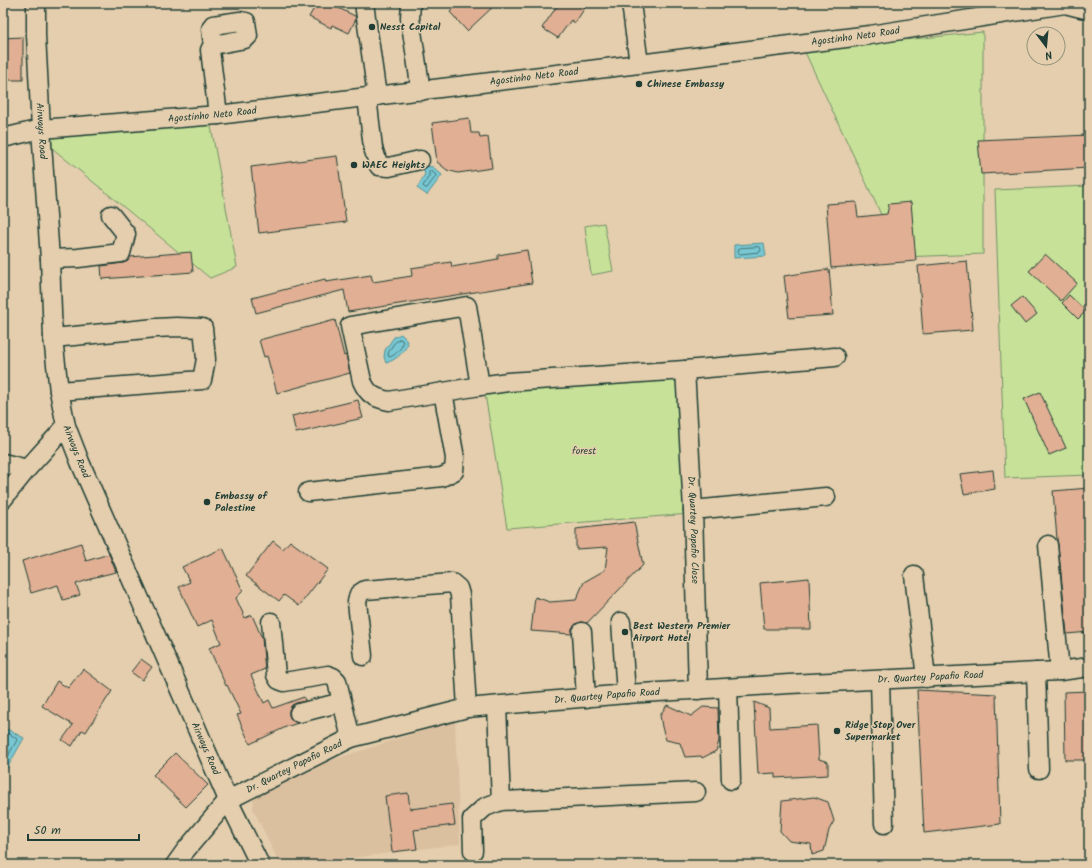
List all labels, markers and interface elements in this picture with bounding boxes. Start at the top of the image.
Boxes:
place label: Nesst Capital [380,19,441,35]
marker: Nesst Capital [367,22,377,32]
street label: Agostinho Neto Road [810,22,902,50]
north arrow [1026,26,1066,66]
text: N [1043,45,1054,64]
street label: Agostinho Neto Road [489,63,580,90]
place label: Chinese Embassy [647,76,725,92]
marker: Chinese Embassy [634,79,644,89]
street label: Airways Road [32,102,51,160]
street label: Agostinho Neto Road [167,102,259,127]
place label: WAEC Heights [362,157,426,173]
marker: WAEC Heights [349,160,359,170]
street label: Airways Road [58,422,95,482]
park label: forest [572,443,596,459]
street label: Dr. Quartey Papafio Close [683,476,703,584]
place label: Embassy of Palestine [215,488,268,516]
marker: Embassy of Palestine [202,497,212,507]
place label: Best Western Premier Airport Hotel [633,618,731,646]
marker: Best Western Premier Airport Hotel [620,627,630,637]
street label: Dr. Quartey Papafio Road [877,667,985,688]
street label: Dr. Quartey Papafio Road [553,684,661,708]
place label: Ridge Stop Over Supermarket [845,717,916,745]
street label: Airways Road [187,720,225,778]
marker: Ridge Stop Over Supermarket [832,726,842,736]
street label: Dr. Quartey Papafio Road [243,735,346,798]
scale bar [28,816,139,842]
text: 50 m [34,821,61,840]

